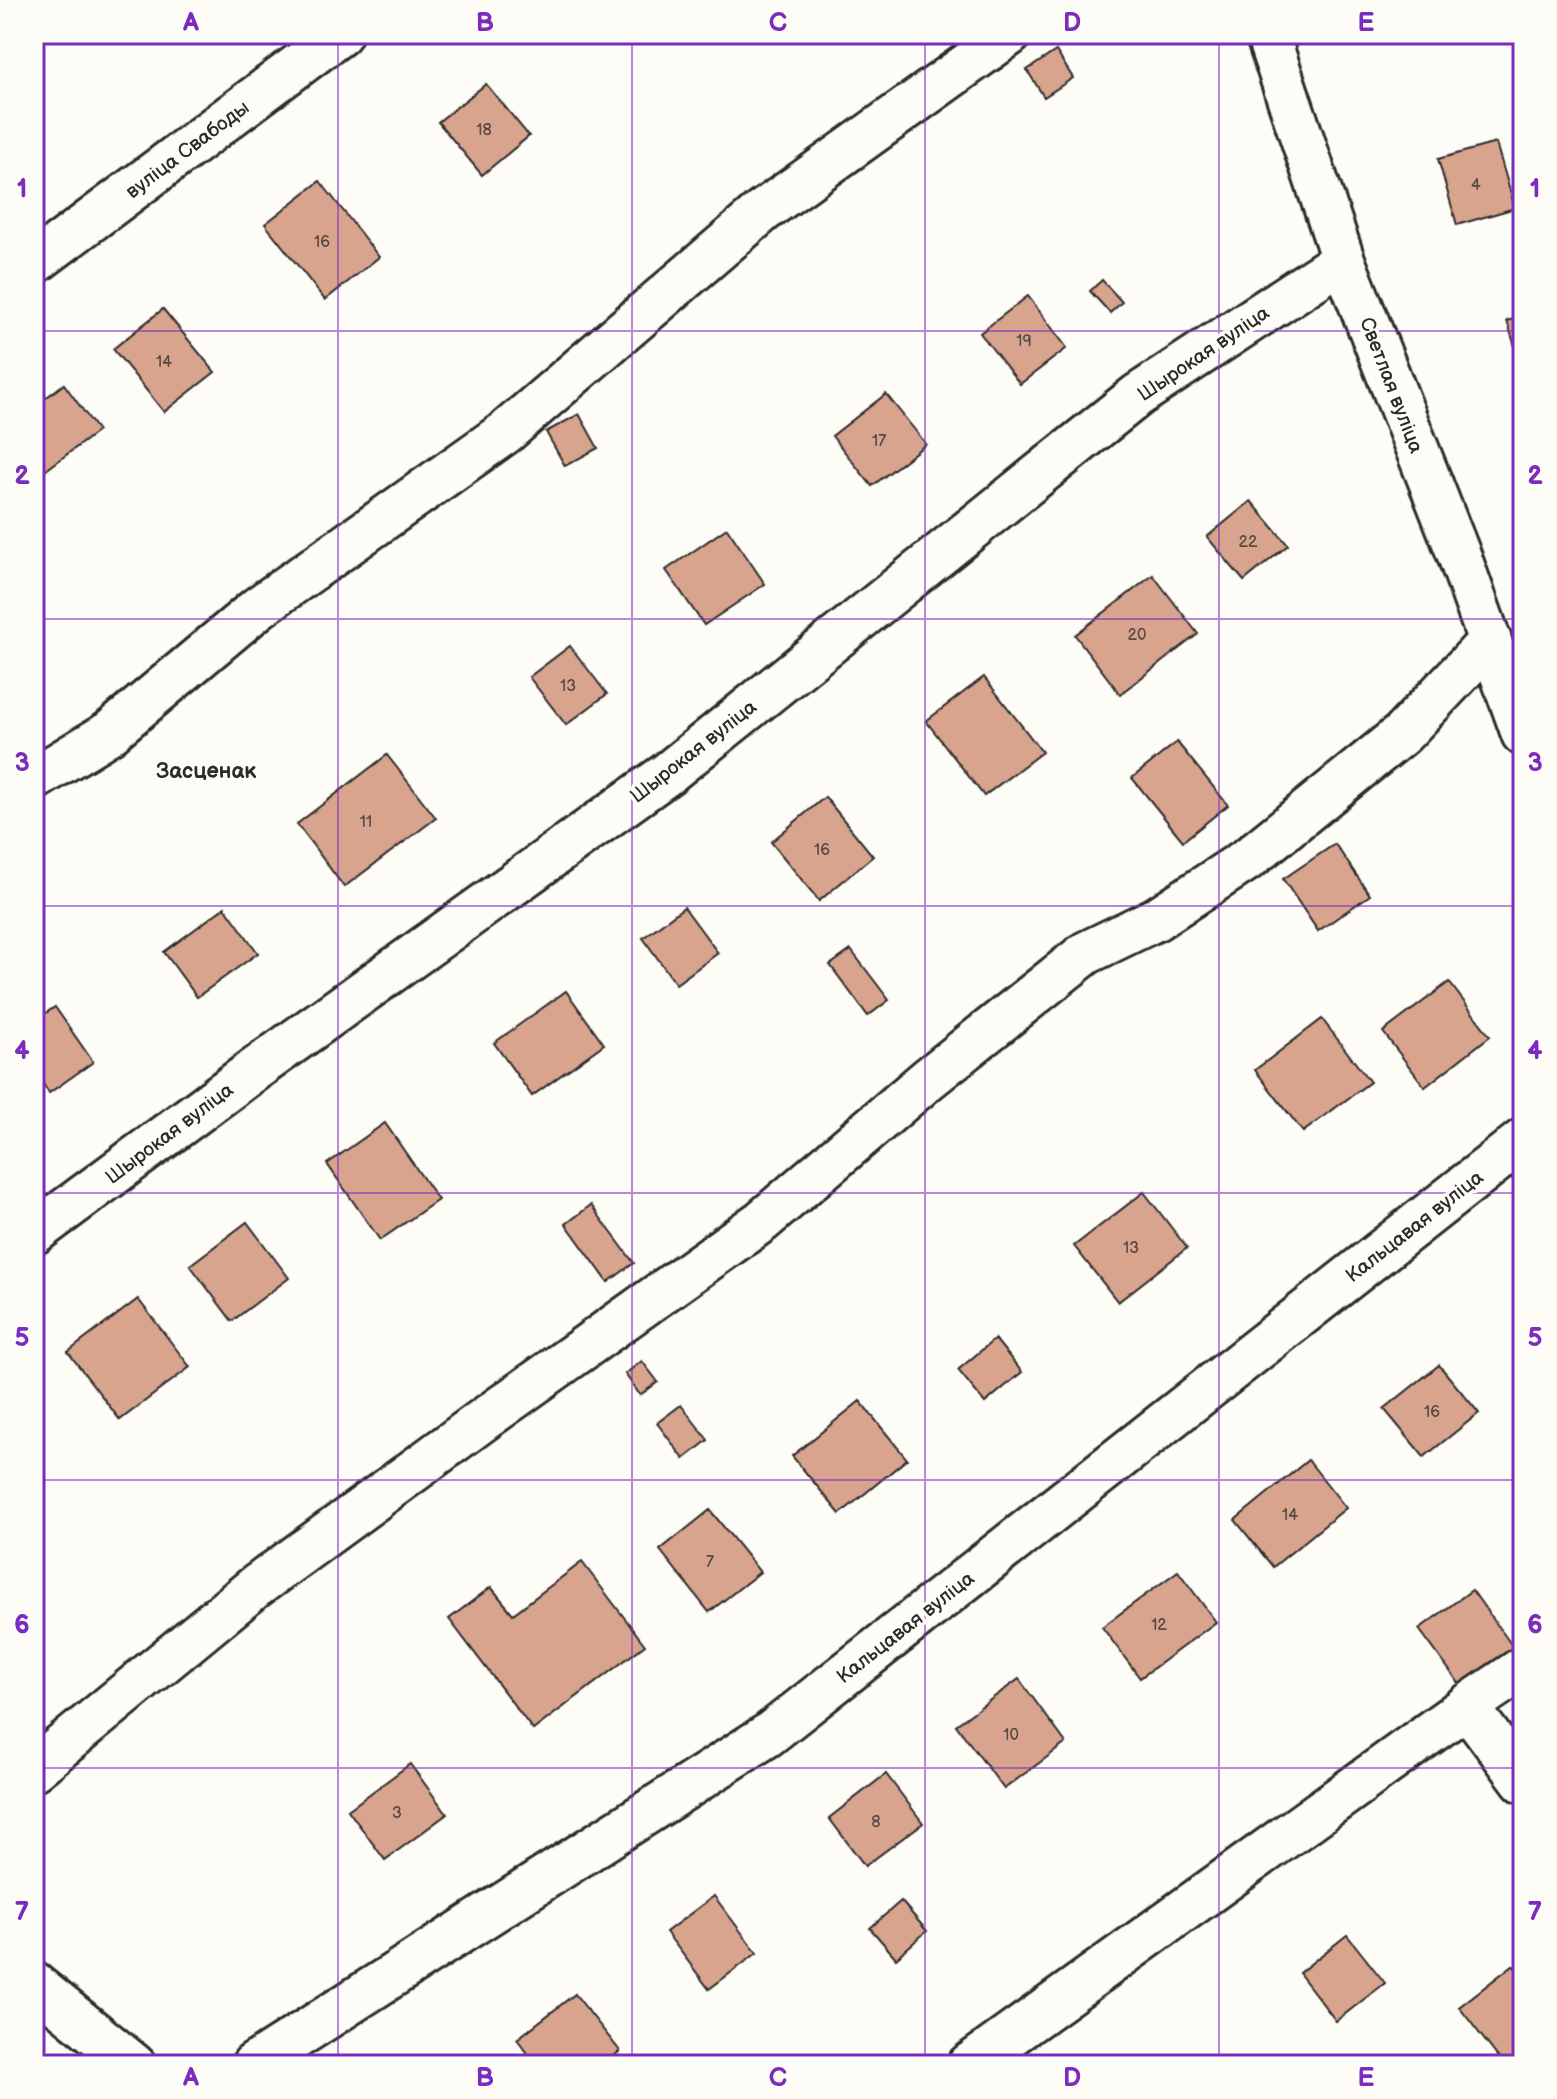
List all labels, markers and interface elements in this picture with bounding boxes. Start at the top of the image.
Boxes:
text: A [182,8,199,39]
text: B [476,8,494,39]
text: C [769,8,787,39]
text: D [1063,8,1081,39]
text: E [1358,8,1375,39]
street label: вуліца Свабоды [121,96,254,204]
house number: 18 [476,121,492,140]
text: 1 [17,174,27,205]
text: 1 [1530,174,1540,205]
house number: 4 [1471,176,1481,195]
house number: 16 [314,233,330,252]
street label: Шырокая вуліца [1133,301,1274,407]
street label: Светлая вуліца [1354,314,1428,457]
house number: 19 [1016,332,1032,351]
house number: 14 [156,353,172,372]
house number: 17 [872,432,886,451]
text: 2 [14,461,30,492]
text: 2 [1527,461,1543,492]
house number: 22 [1239,533,1258,552]
house number: 20 [1128,626,1146,645]
house number: 13 [560,677,576,696]
street label: Шырокая вуліца [626,695,762,809]
text: 3 [14,748,30,779]
text: 3 [1527,748,1543,779]
district label: Засценак [156,758,256,785]
house number: 11 [360,813,372,832]
house number: 16 [814,841,830,860]
text: 4 [14,1036,30,1067]
text: 4 [1527,1036,1543,1067]
street label: Шырокая вуліца [101,1078,238,1190]
street label: Кальцавая вуліца [1341,1166,1488,1288]
house number: 13 [1123,1239,1139,1258]
text: 5 [14,1323,30,1354]
text: 5 [1527,1323,1543,1354]
house number: 16 [1424,1403,1440,1422]
house number: 14 [1282,1506,1298,1525]
house number: 7 [706,1553,714,1572]
street label: Кальцавая вуліца [832,1567,979,1689]
text: 6 [14,1610,30,1641]
text: 6 [1527,1610,1543,1641]
house number: 12 [1151,1616,1167,1635]
house number: 10 [1003,1726,1019,1745]
house number: 3 [392,1804,402,1823]
house number: 8 [871,1813,881,1832]
text: 7 [15,1897,29,1928]
text: 7 [1528,1897,1542,1928]
text: A [182,2063,199,2094]
text: B [476,2063,494,2094]
text: C [769,2063,787,2094]
text: D [1063,2063,1081,2094]
text: E [1358,2063,1375,2094]

